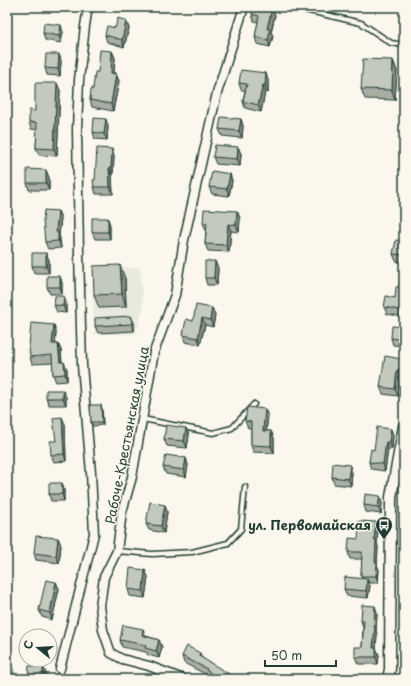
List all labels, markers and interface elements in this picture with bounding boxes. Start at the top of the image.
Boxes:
street label: Рабоче-Крестьянская улица [100,344,153,526]
place label: ул. Первомайская [248,515,371,534]
bus stop icon: ул. Первомайская [374,515,394,540]
north arrow [18,628,58,668]
text: С [19,638,37,651]
scale bar [265,642,336,668]
text: 50 m [271,646,302,664]

